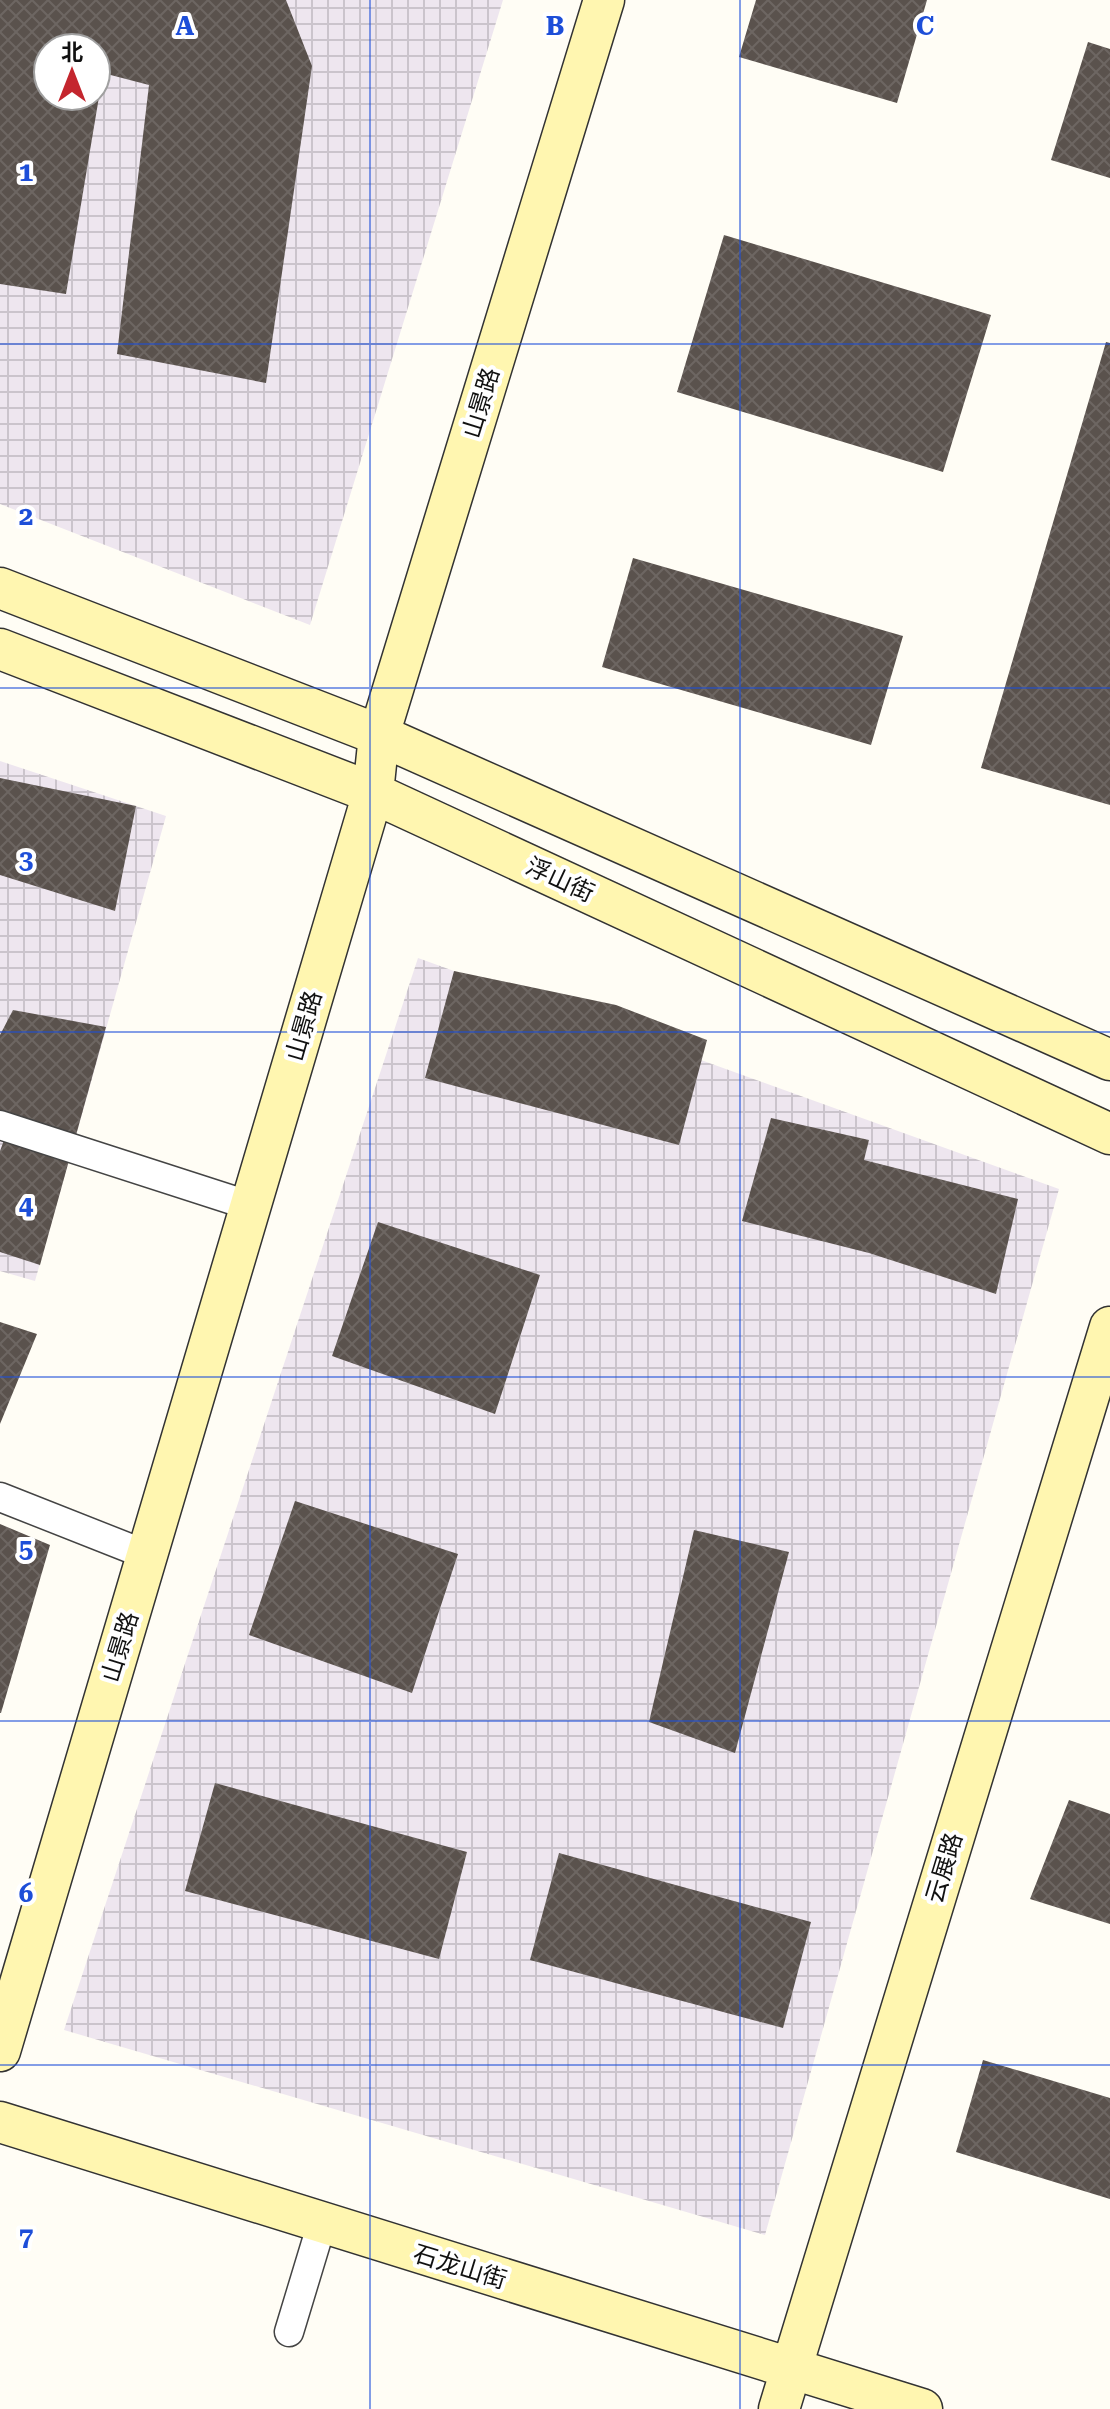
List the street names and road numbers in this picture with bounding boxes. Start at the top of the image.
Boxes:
street label: 山景路 [457,364,505,442]
street label: 浮山街 [521,852,599,908]
street label: 山景路 [281,988,327,1064]
street label: 山景路 [96,1608,144,1686]
street label: 云展路 [920,1829,968,1907]
street label: 石龙山街 [410,2240,510,2294]

